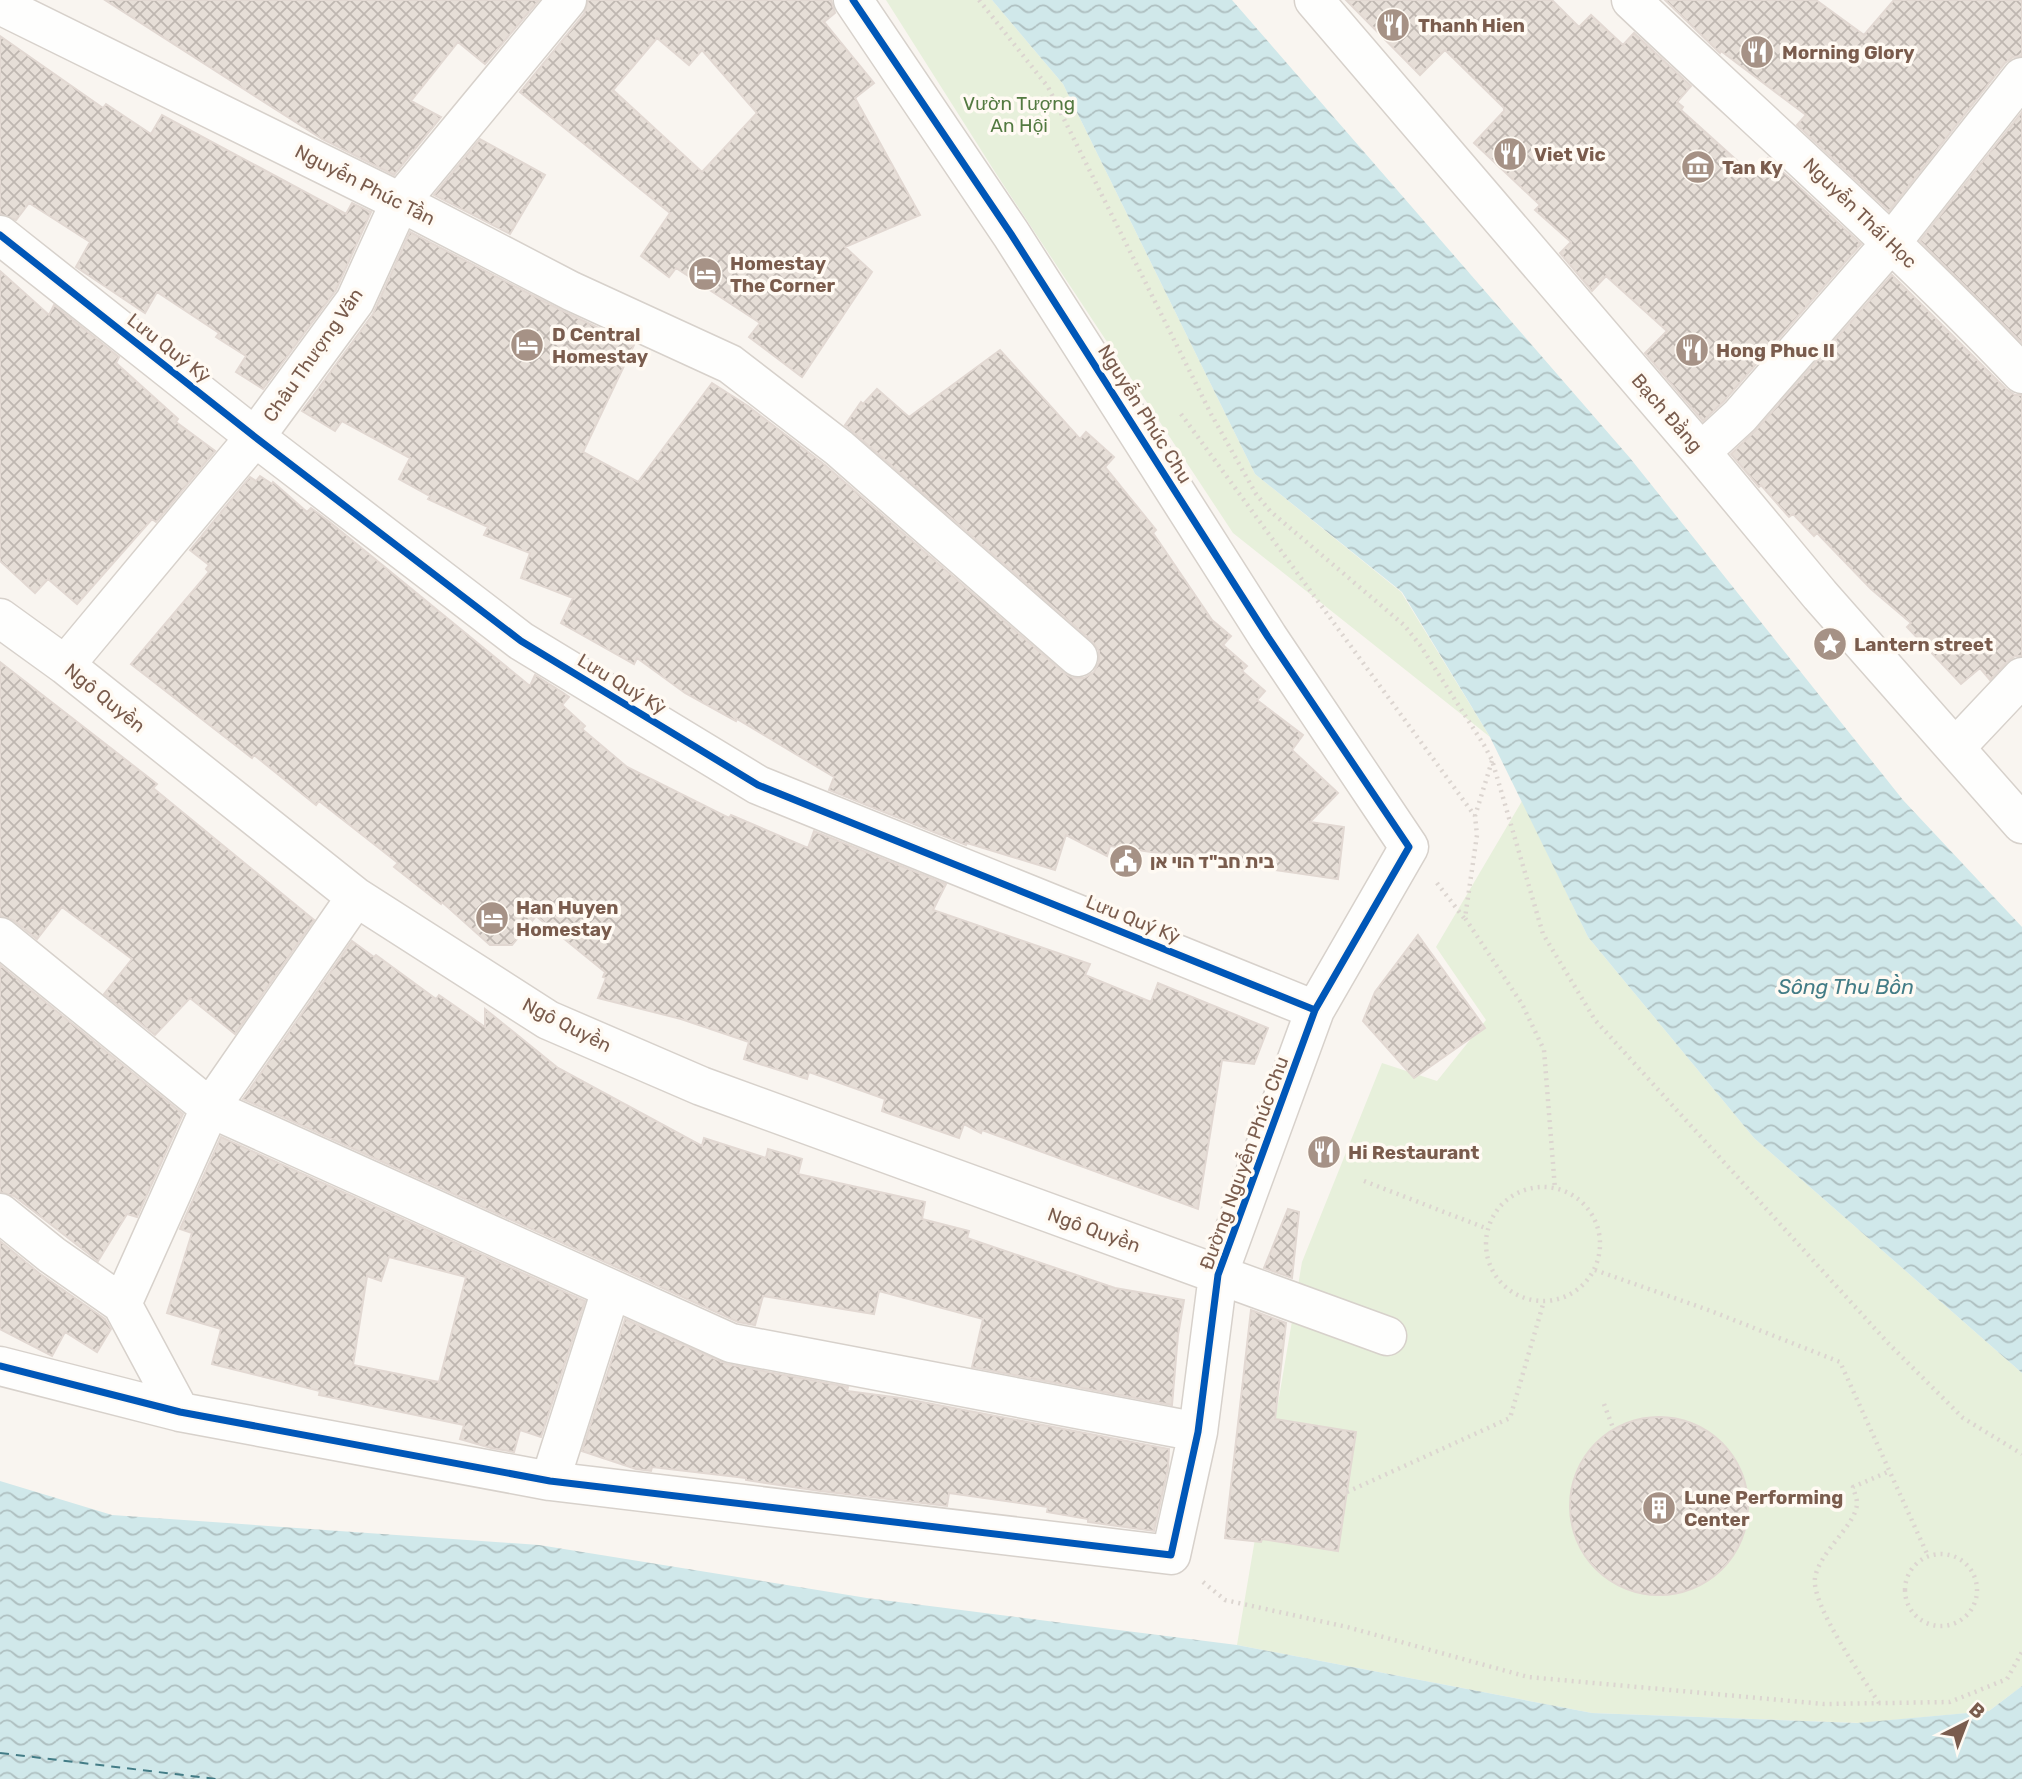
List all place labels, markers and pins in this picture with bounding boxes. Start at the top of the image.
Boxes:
restaurant icon: Thanh Hien [1374,6,1412,44]
place label: Thanh Hien [1418,14,1525,37]
restaurant icon: Morning Glory [1738,33,1776,71]
place label: Morning Glory [1782,41,1915,64]
restaurant icon: Viet Vic [1491,135,1529,173]
place label: Viet Vic [1534,143,1606,166]
museum icon: Tan Ky [1679,148,1717,186]
place label: Tan Ky [1722,156,1783,179]
place label: Homestay The Corner [730,252,835,297]
hotel icon: Homestay The Corner [686,255,724,293]
place label: D Central Homestay [552,323,649,368]
hotel icon: D Central Homestay [508,326,546,364]
restaurant icon: Hong Phuc II [1673,331,1711,369]
place label: Hong Phuc II [1716,339,1835,362]
place icon: Lantern street [1811,625,1849,663]
place label: Lantern street [1854,633,1993,656]
public building icon: בית חב"ד הוי אן [1107,842,1145,880]
place label: בית חב"ד הוי אן [1150,850,1275,873]
place label: Han Huyen Homestay [516,896,618,941]
hotel icon: Han Huyen Homestay [473,899,511,937]
restaurant icon: Hi Restaurant [1305,1133,1343,1171]
place label: Hi Restaurant [1348,1141,1479,1164]
place label: Lune Performing Center [1684,1486,1843,1531]
building icon: Lune Performing Center [1640,1489,1678,1527]

